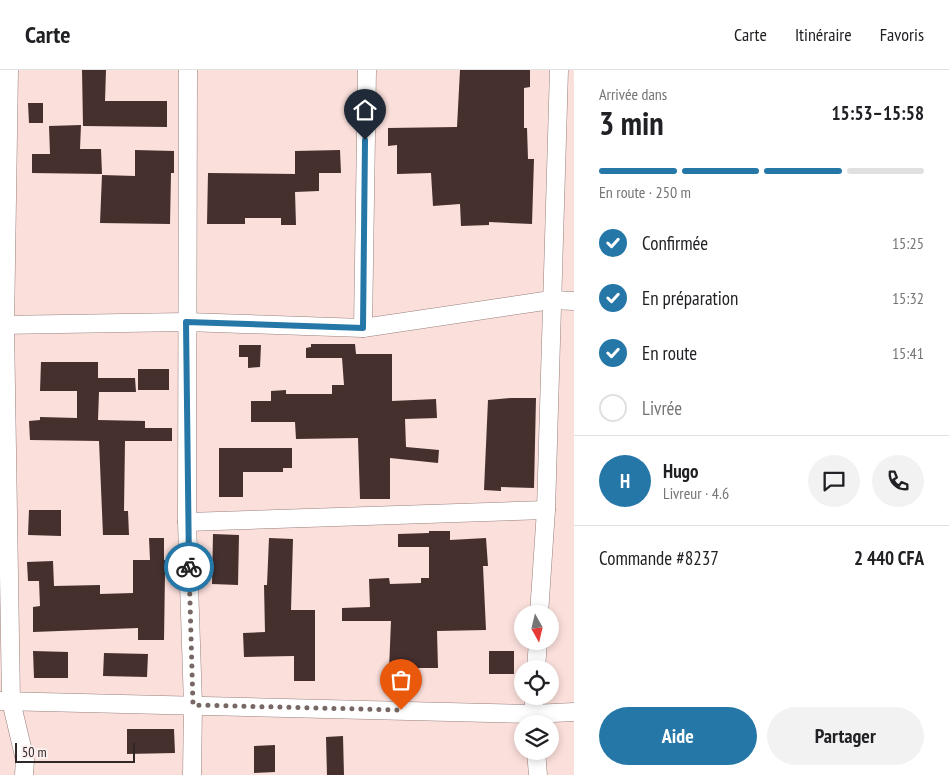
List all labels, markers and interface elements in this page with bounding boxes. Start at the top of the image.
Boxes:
text: Carte [25,19,71,50]
text: Carte [734,23,767,46]
text: Itinéraire [795,23,852,46]
text: Favoris [880,23,924,46]
text: Arrivée dans [599,84,667,104]
pin [344,89,386,140]
icon: home [351,96,379,124]
text: 15:53–15:58 [831,101,924,125]
text: 3 min [599,102,664,144]
text: En route · 250 m [599,182,691,202]
icon: check [599,229,627,257]
text: Confirmée [642,231,708,255]
text: 15:25 [892,233,924,253]
icon: check [599,284,627,312]
text: En préparation [642,286,738,310]
text: 15:32 [892,288,924,308]
icon: check [599,339,627,367]
text: En route [642,341,697,365]
text: 15:41 [892,343,924,363]
text: Livrée [642,396,682,420]
button: chat [808,455,860,507]
button: phone [872,455,924,507]
text: Hugo [663,459,698,483]
text: H [620,469,630,493]
text: Livreur · 4.6 [663,483,729,503]
courier [164,542,214,592]
text: Commande #8237 [599,546,719,570]
text: 2 440 CFA [854,546,924,570]
icon: bike [175,553,203,581]
north arrow [514,605,559,650]
map controls [514,605,559,760]
pin [380,659,422,710]
button: locate [514,660,559,705]
icon: bag [387,666,415,694]
button: Aide [599,707,757,765]
button: Partager [767,707,924,765]
button: layers [514,715,559,760]
scale bar [15,740,135,763]
text: 50 m [22,743,47,761]

